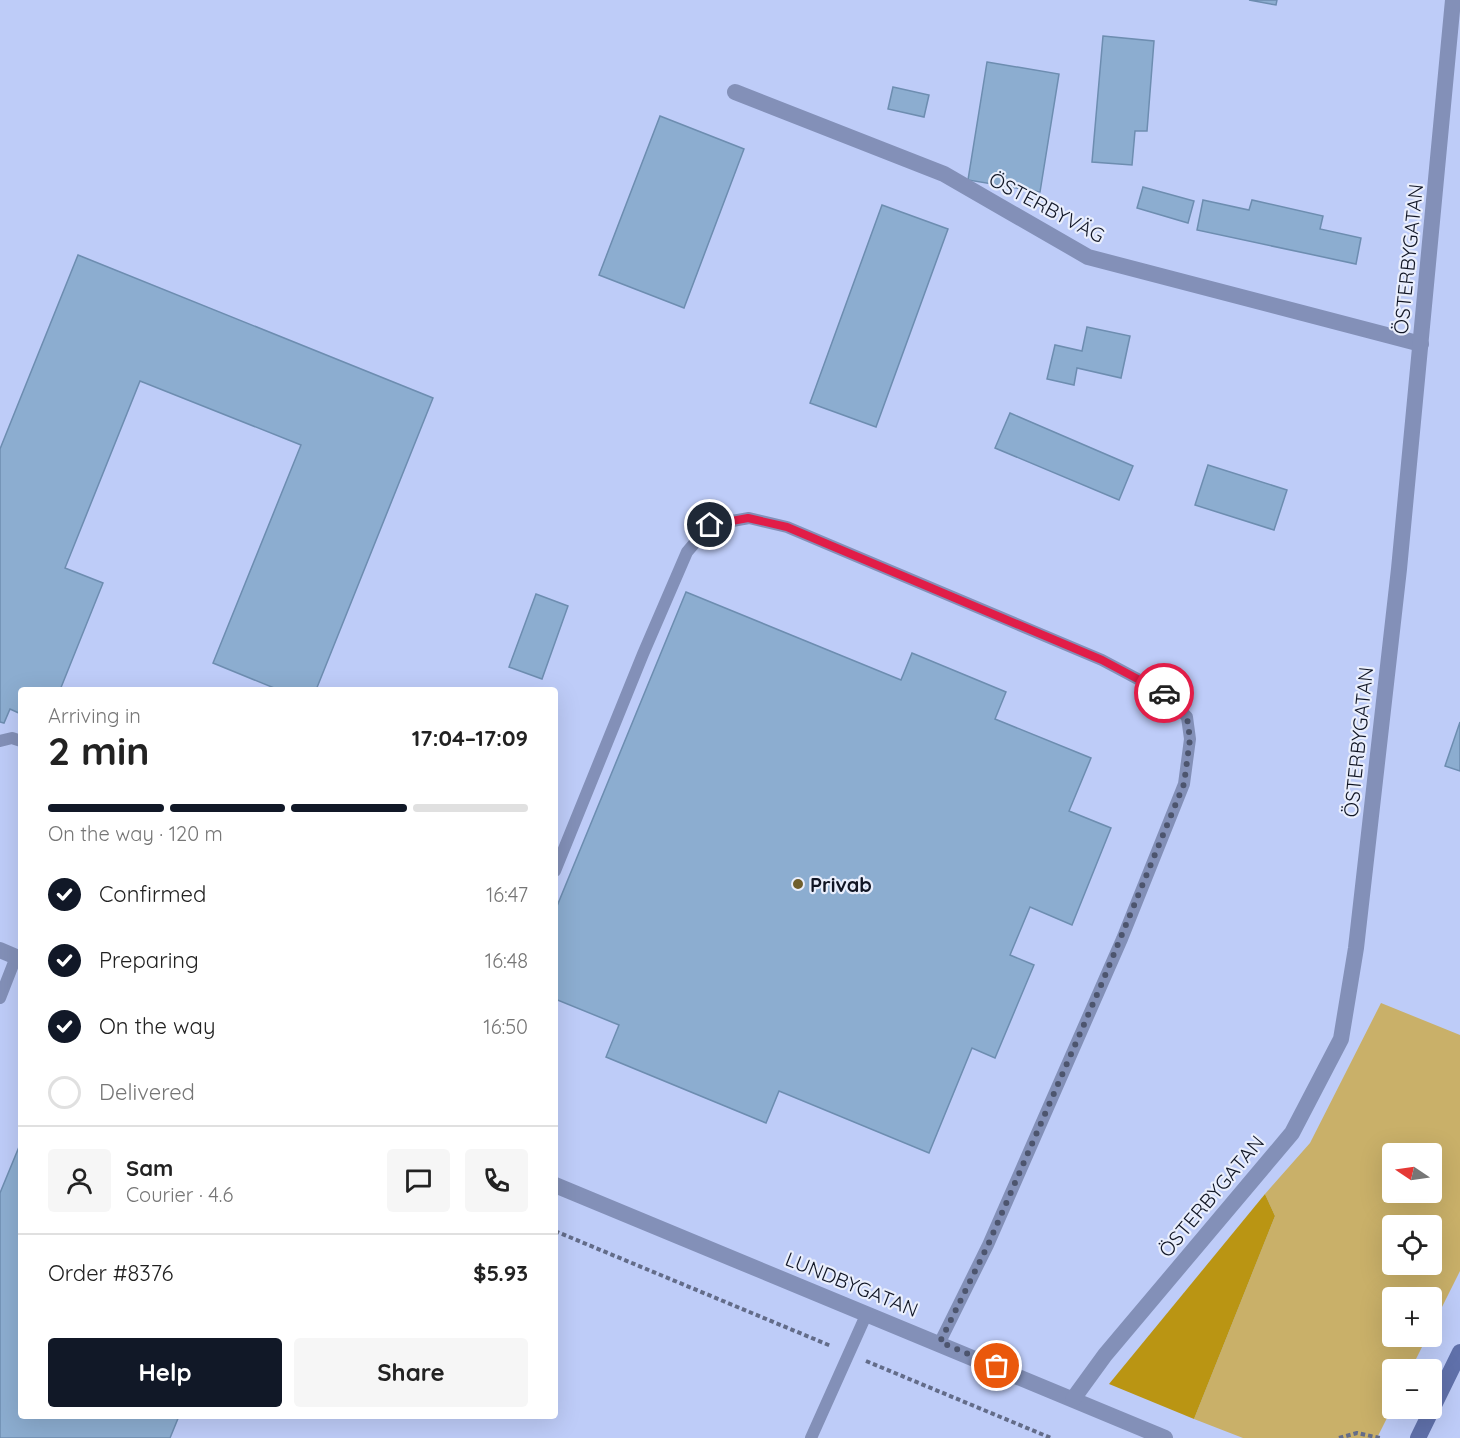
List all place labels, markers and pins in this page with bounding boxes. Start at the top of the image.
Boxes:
pin [684,499,735,550]
place label: Privab [810,872,872,897]
marker: Privab [791,877,805,891]
pin [971,1340,1022,1391]

